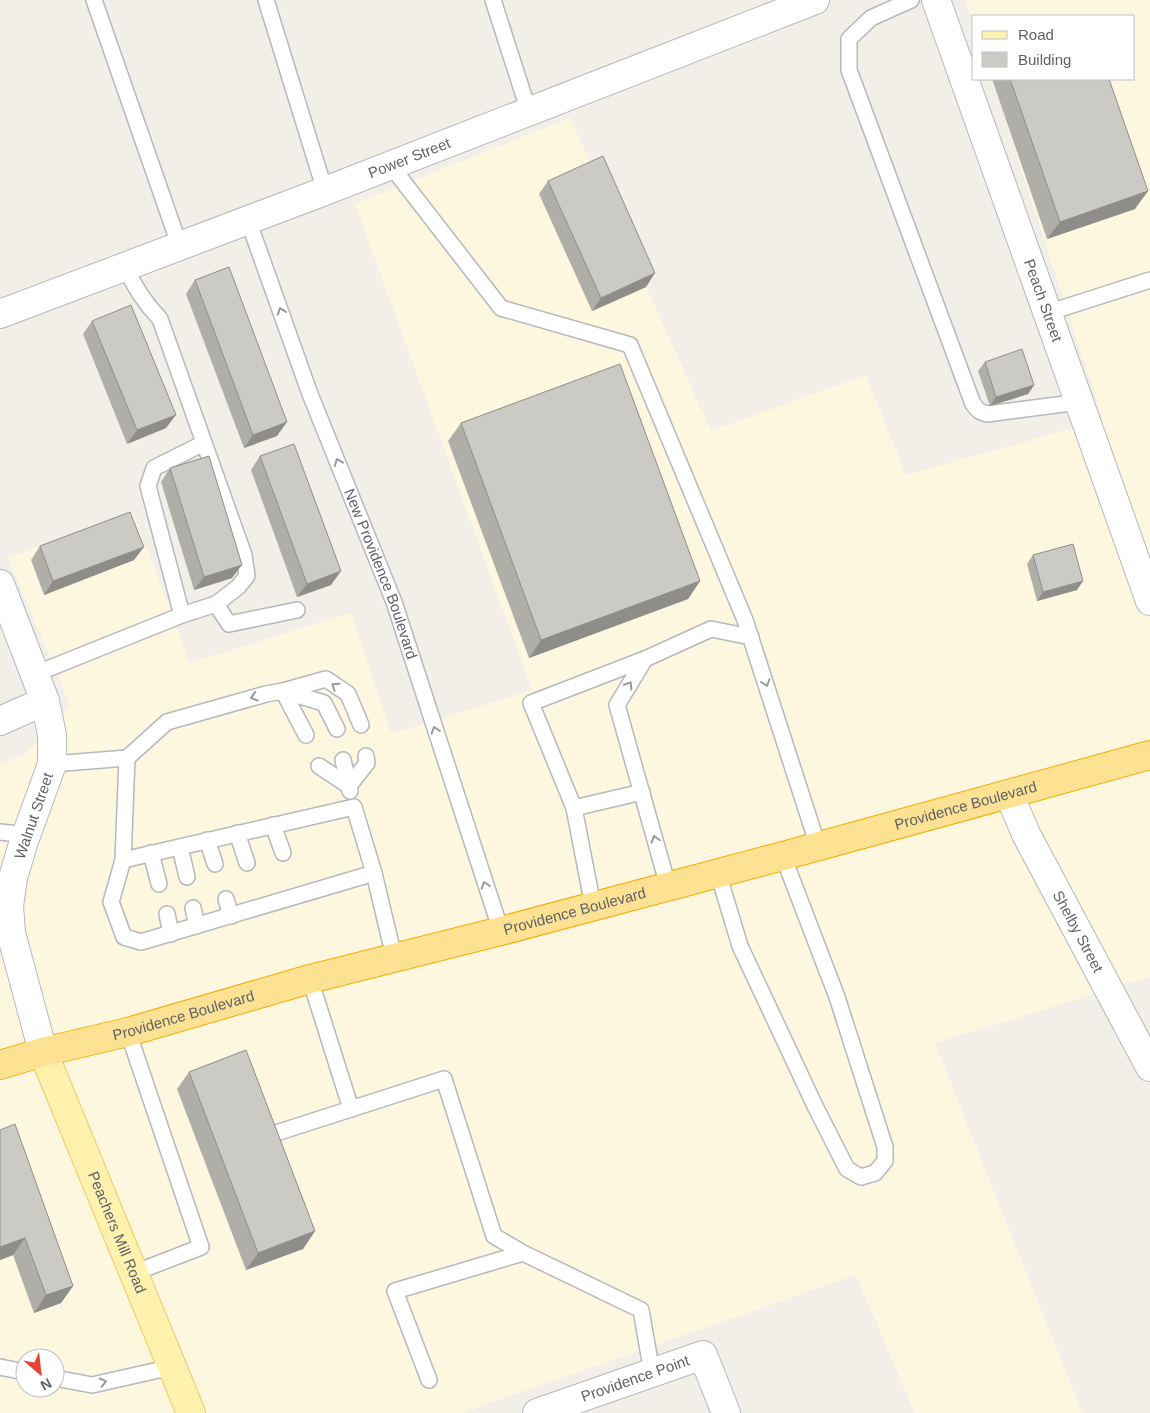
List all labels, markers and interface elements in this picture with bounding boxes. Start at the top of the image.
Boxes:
legend [972,15,1135,80]
text: Road [1018,26,1054,43]
text: Building [1018,51,1071,68]
street label: Power Street [366,134,453,181]
street label: Peach Street [1021,257,1066,345]
one-way arrow [276,307,286,315]
one-way arrow [334,459,344,467]
street label: New Providence Boulevard [341,486,421,661]
one-way arrow [760,679,770,687]
one-way arrow [622,682,632,691]
one-way arrow [331,683,341,692]
one-way arrow [250,692,258,702]
one-way arrow [430,727,440,735]
street label: Walnut Street [11,770,57,861]
street label: Providence Boulevard [892,778,1039,833]
one-way arrow [650,835,661,843]
one-way arrow [481,881,491,889]
street label: Providence Boulevard [501,884,648,938]
street label: Shelby Street [1050,888,1107,976]
street label: Providence Boulevard [111,987,256,1043]
street label: Peachers Mill Road [85,1169,150,1296]
north arrow [15,1348,65,1398]
street label: Providence Point [579,1351,692,1405]
text: N [38,1375,54,1394]
one-way arrow [98,1377,107,1388]

